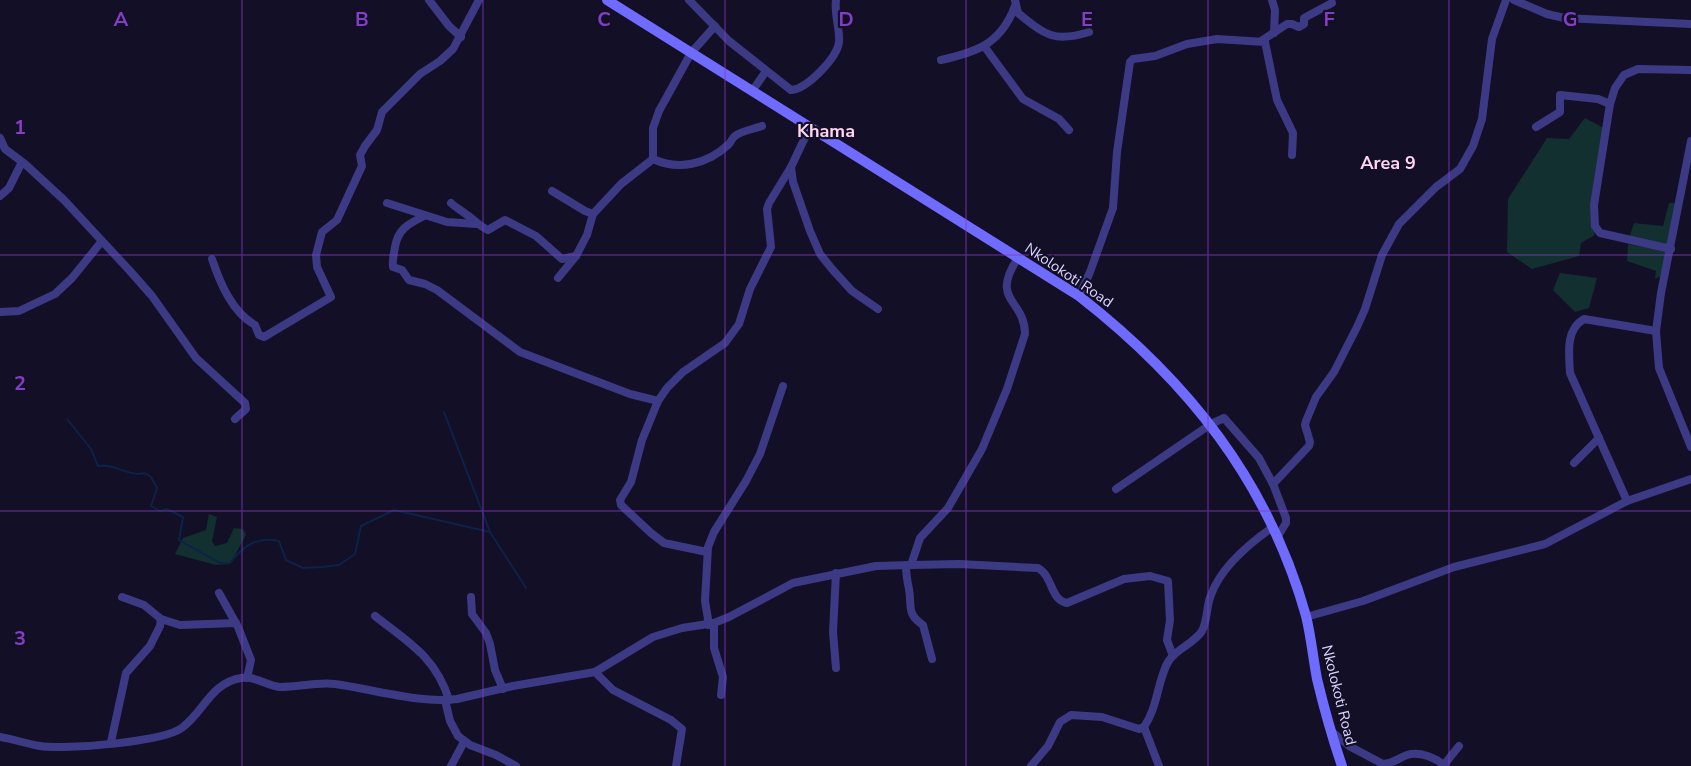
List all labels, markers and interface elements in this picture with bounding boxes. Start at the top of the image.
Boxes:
text: A [114,6,129,33]
text: B [355,6,369,33]
text: C [597,6,611,33]
text: D [838,6,854,33]
text: E [1081,6,1093,33]
text: F [1323,6,1335,33]
text: G [1563,6,1577,33]
text: 1 [14,114,26,141]
district label: Khama [797,119,855,143]
district label: Area 9 [1360,151,1416,175]
street label: Nkolokoti Road [1021,238,1117,312]
text: 2 [14,370,26,397]
text: 3 [14,625,26,652]
street label: Nkolokoti Road [1317,643,1361,747]

